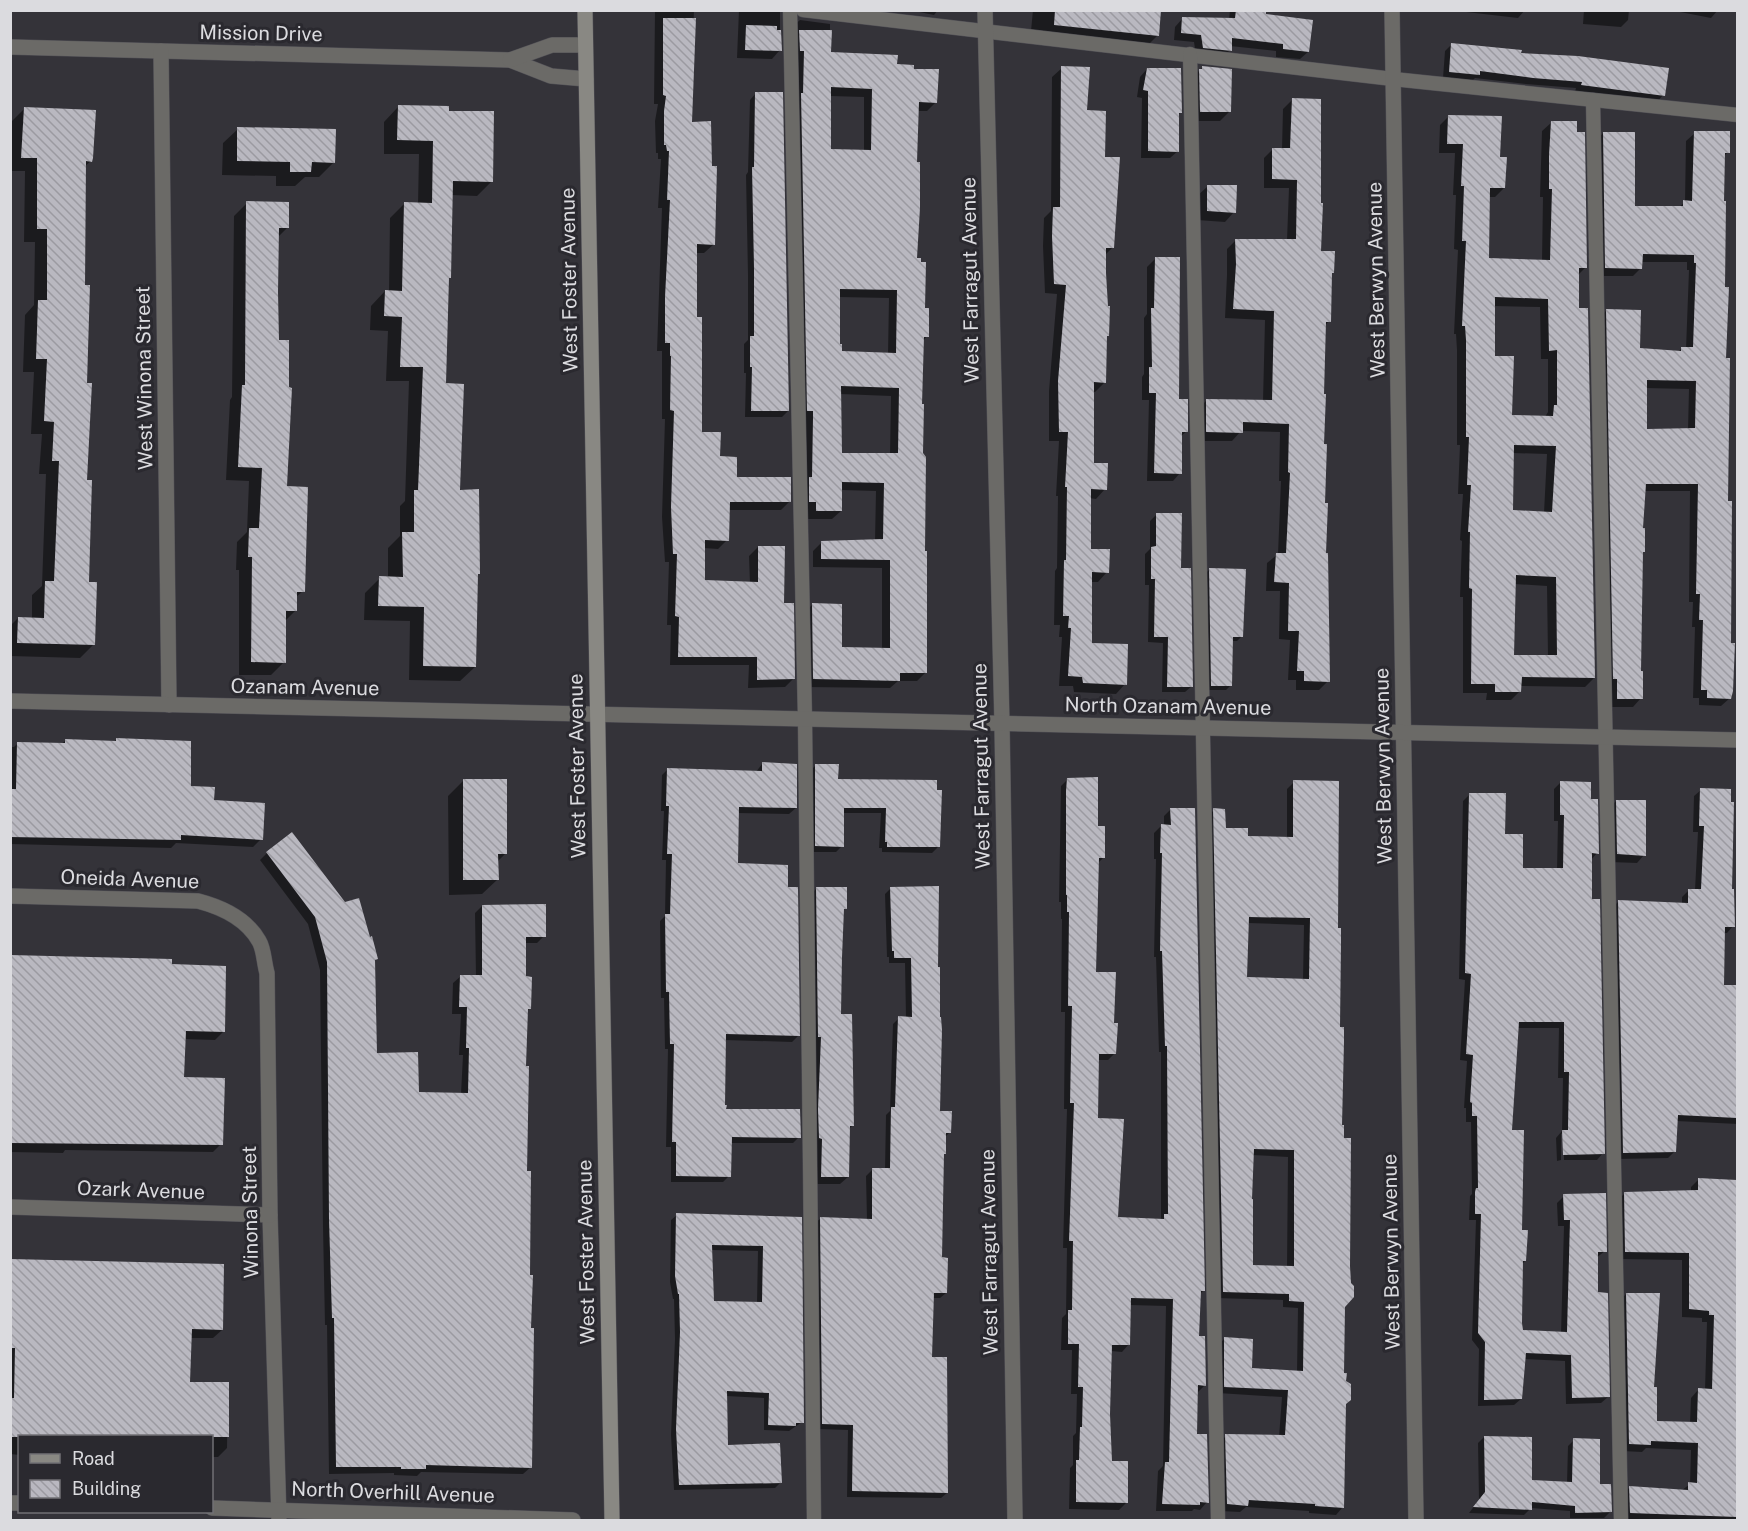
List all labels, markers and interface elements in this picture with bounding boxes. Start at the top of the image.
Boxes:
street label: Mission Drive [199,20,323,46]
street label: West Farragut Avenue [956,177,984,383]
street label: West Berwyn Avenue [1362,182,1390,378]
street label: West Foster Avenue [555,187,583,373]
street label: West Winona Street [130,286,158,470]
street label: West Farragut Avenue [967,663,995,869]
street label: West Berwyn Avenue [1369,668,1397,864]
street label: West Foster Avenue [563,673,591,859]
street label: Ozanam Avenue [230,674,380,700]
street label: North Ozanam Avenue [1064,692,1272,720]
street label: Oneida Avenue [60,865,200,893]
street label: Winona Street [237,1145,263,1279]
street label: West Farragut Avenue [975,1149,1003,1355]
street label: West Berwyn Avenue [1377,1154,1405,1350]
street label: West Foster Avenue [572,1159,600,1345]
street label: Ozark Avenue [77,1176,205,1204]
legend [18,1435,213,1513]
text: Road [72,1448,115,1469]
street label: North Overhill Avenue [291,1476,495,1508]
text: Building [72,1478,141,1499]

